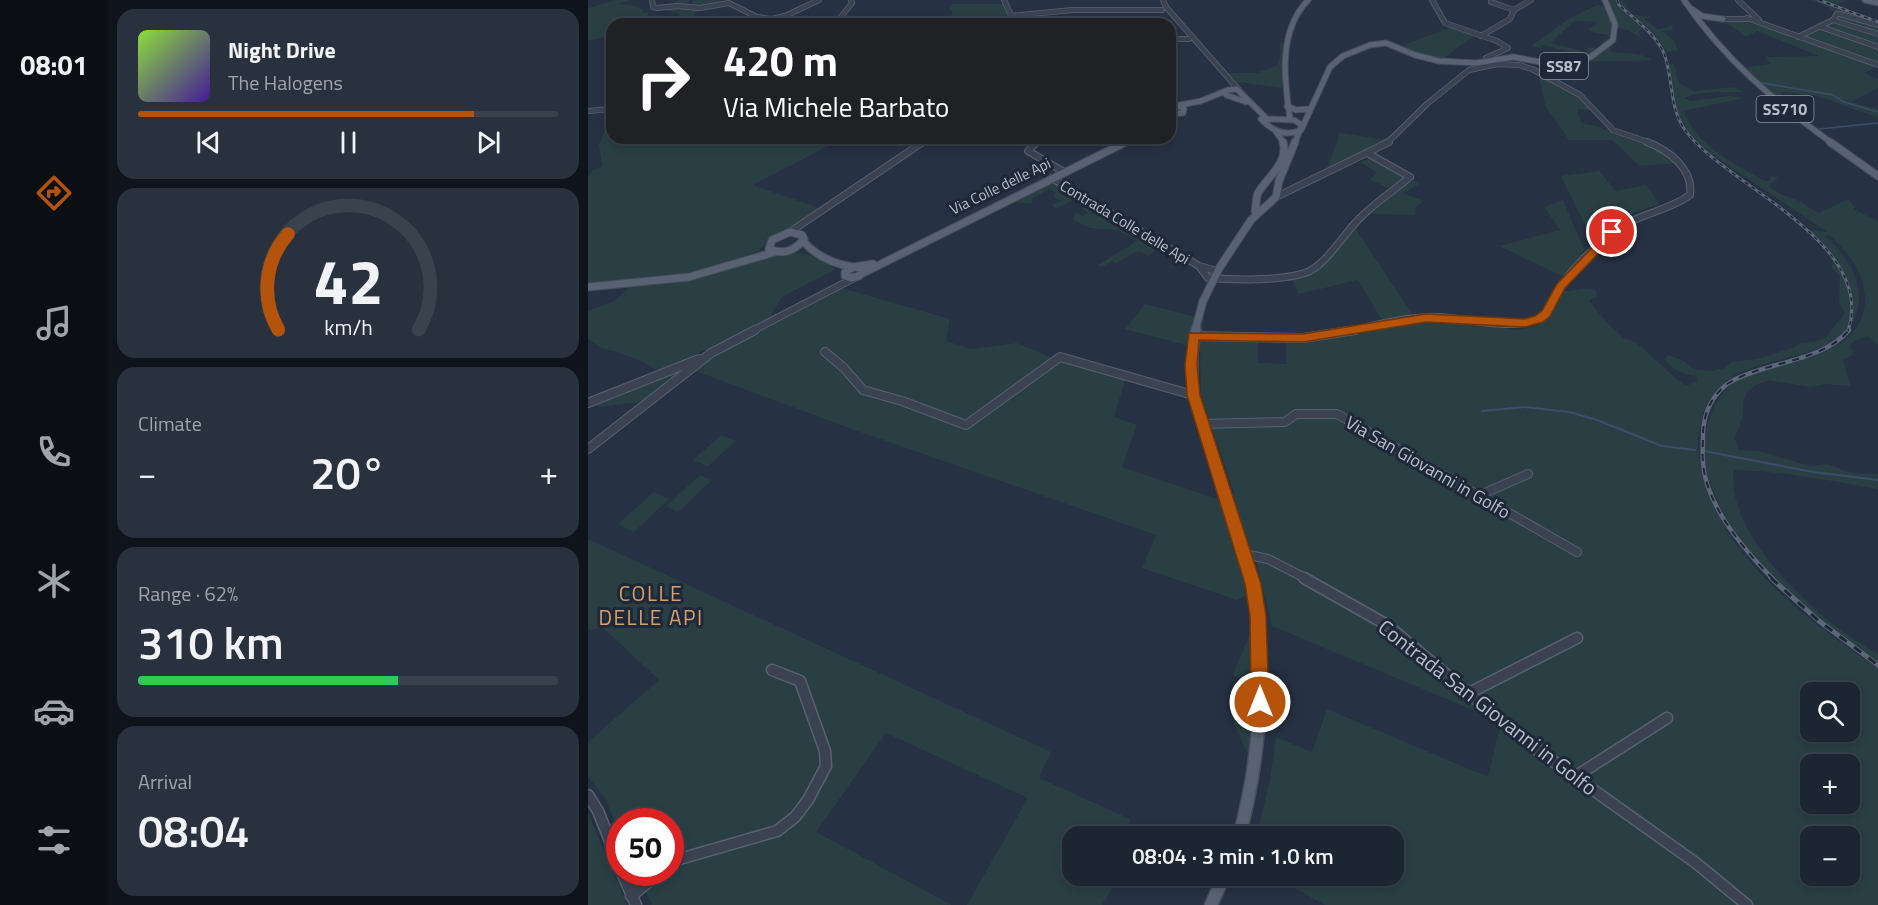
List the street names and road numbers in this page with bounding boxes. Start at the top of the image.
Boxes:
road number: SS87 [1540,53,1588,79]
road number: SS710 [1756,96,1814,122]
street label: Via Colle delle Api [946,152,1054,220]
street label: Contrada Colle delle Api [1056,174,1194,270]
street label: Via San Giovanni in Golfo [1340,409,1516,525]
street label: Contrada San Giovanni in Golfo [1372,611,1604,803]

